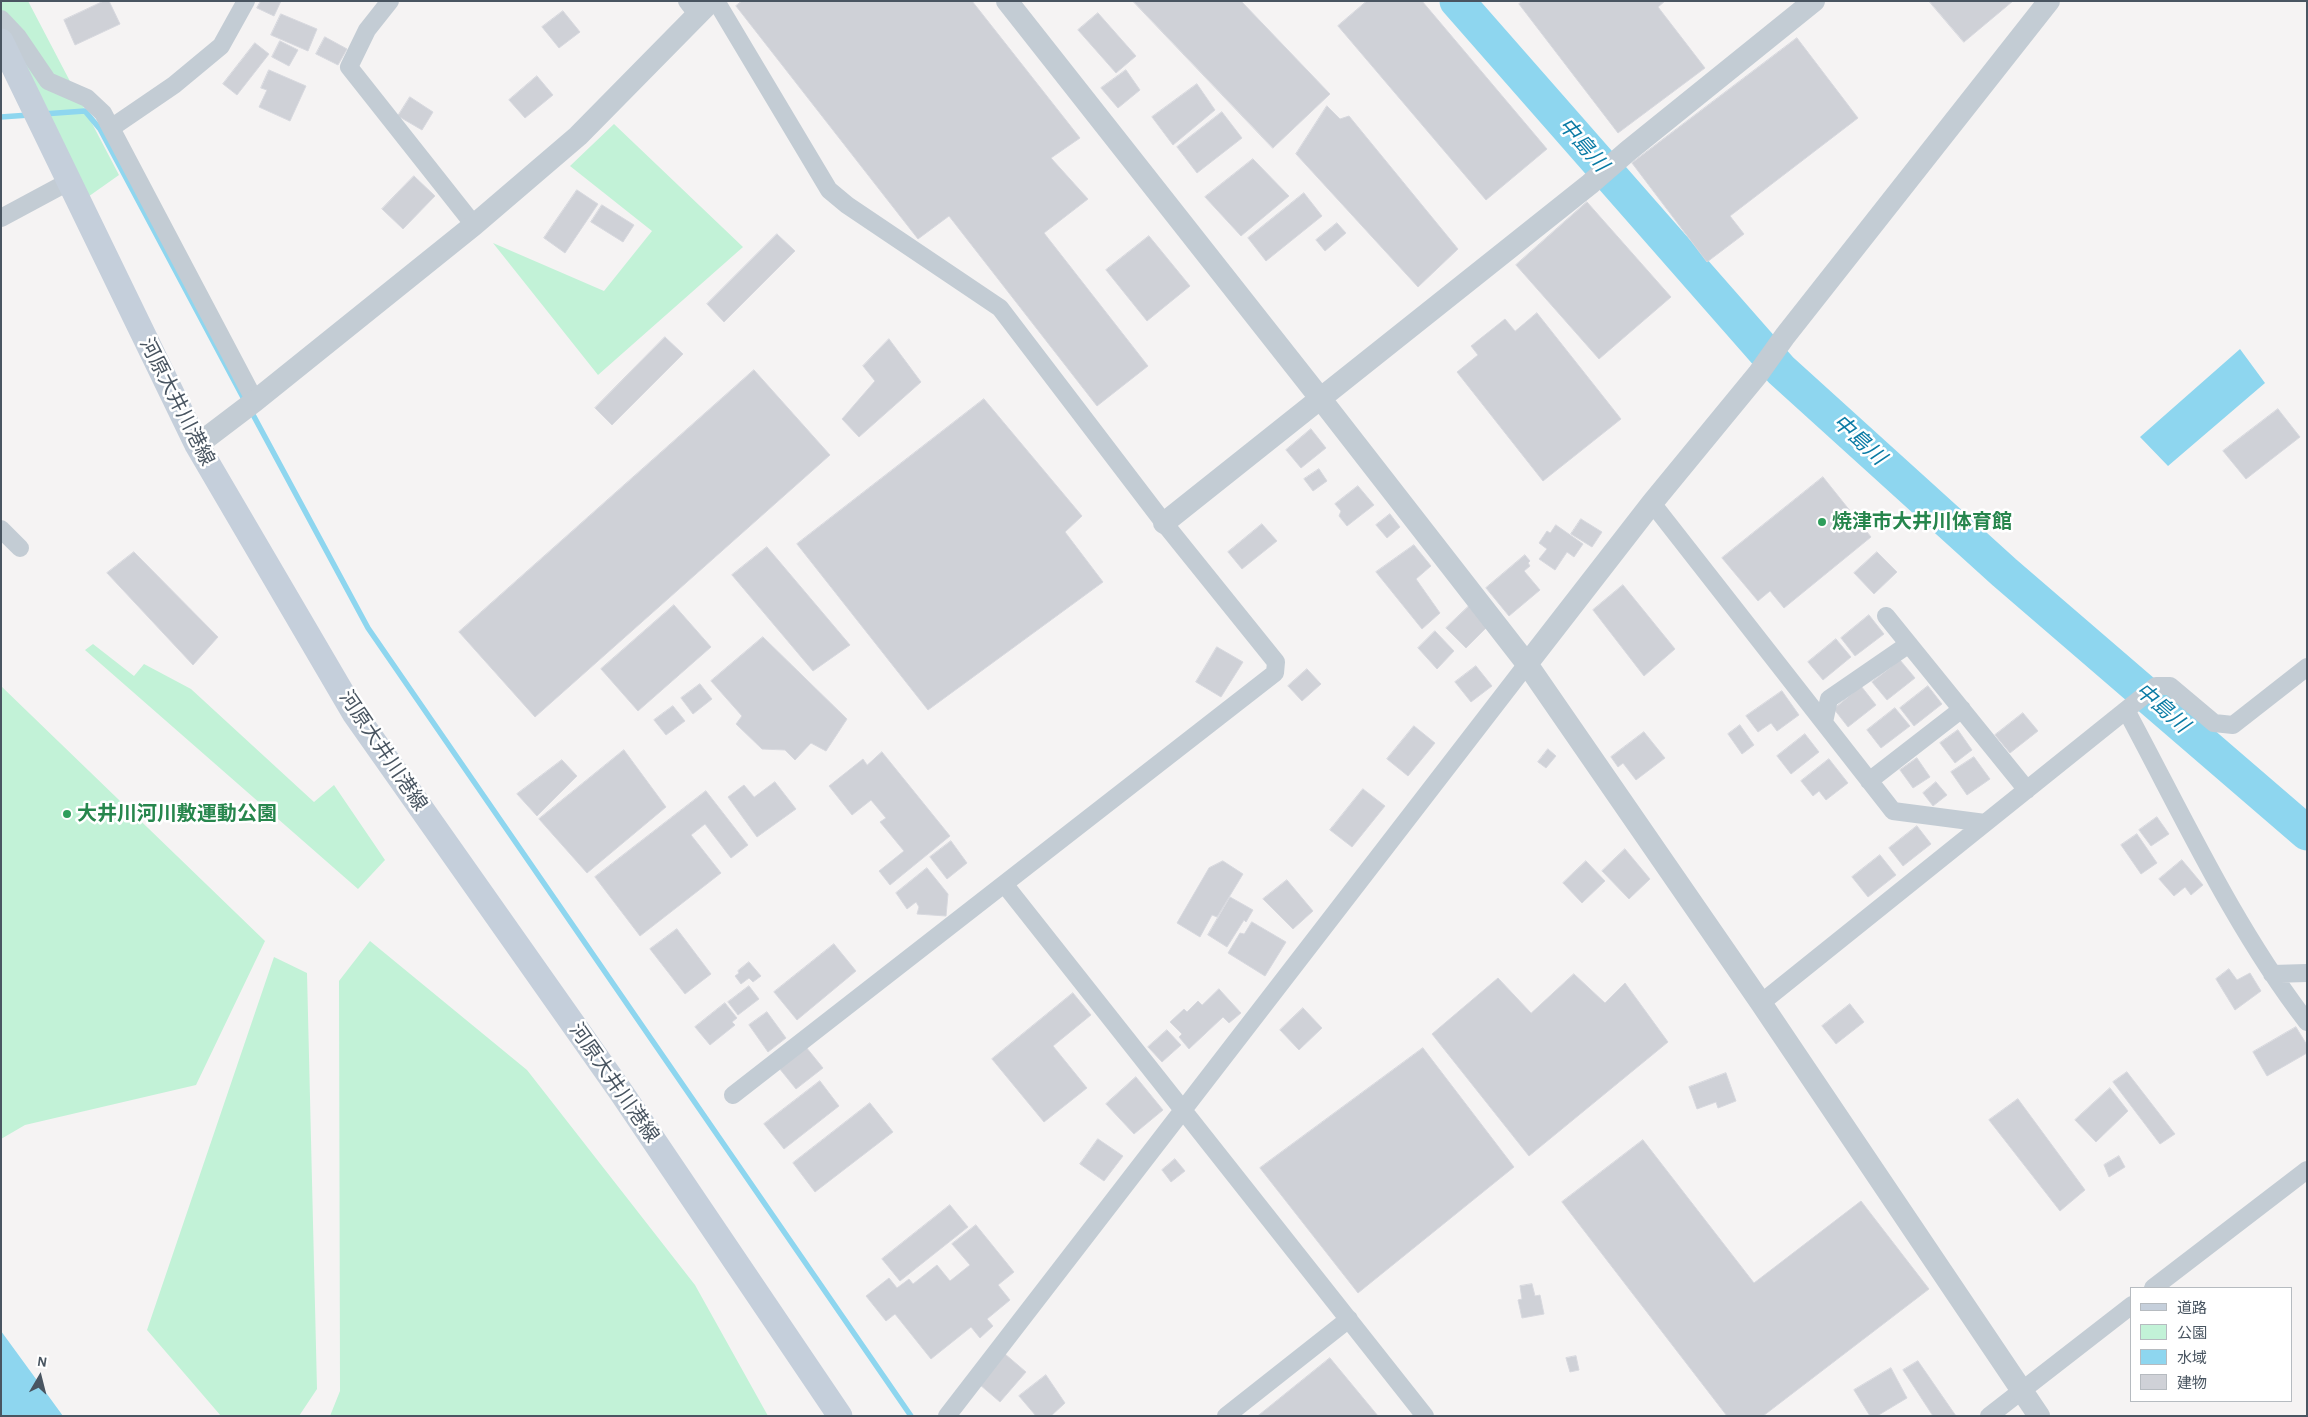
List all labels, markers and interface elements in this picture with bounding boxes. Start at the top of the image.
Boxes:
water label: 中島川 [1553,113,1613,177]
street label: 河原大井川港線 [135,334,219,470]
water label: 中島川 [1827,410,1891,470]
place label: 焼津市大井川体育館 [1832,510,2012,534]
marker: 焼津市大井川体育館 [1816,516,1828,528]
water label: 中島川 [2130,678,2194,738]
street label: 河原大井川港線 [334,686,432,816]
place label: 大井川河川敷運動公園 [77,802,277,826]
marker: 大井川河川敷運動公園 [61,808,73,820]
street label: 河原大井川港線 [564,1019,664,1147]
legend [2130,1287,2293,1402]
text: 道路 [2177,1301,2207,1316]
text: 公園 [2177,1326,2207,1341]
text: 水域 [2177,1351,2207,1366]
north arrow [15,1352,65,1402]
text: N [36,1355,48,1370]
text: 建物 [2177,1376,2207,1391]

